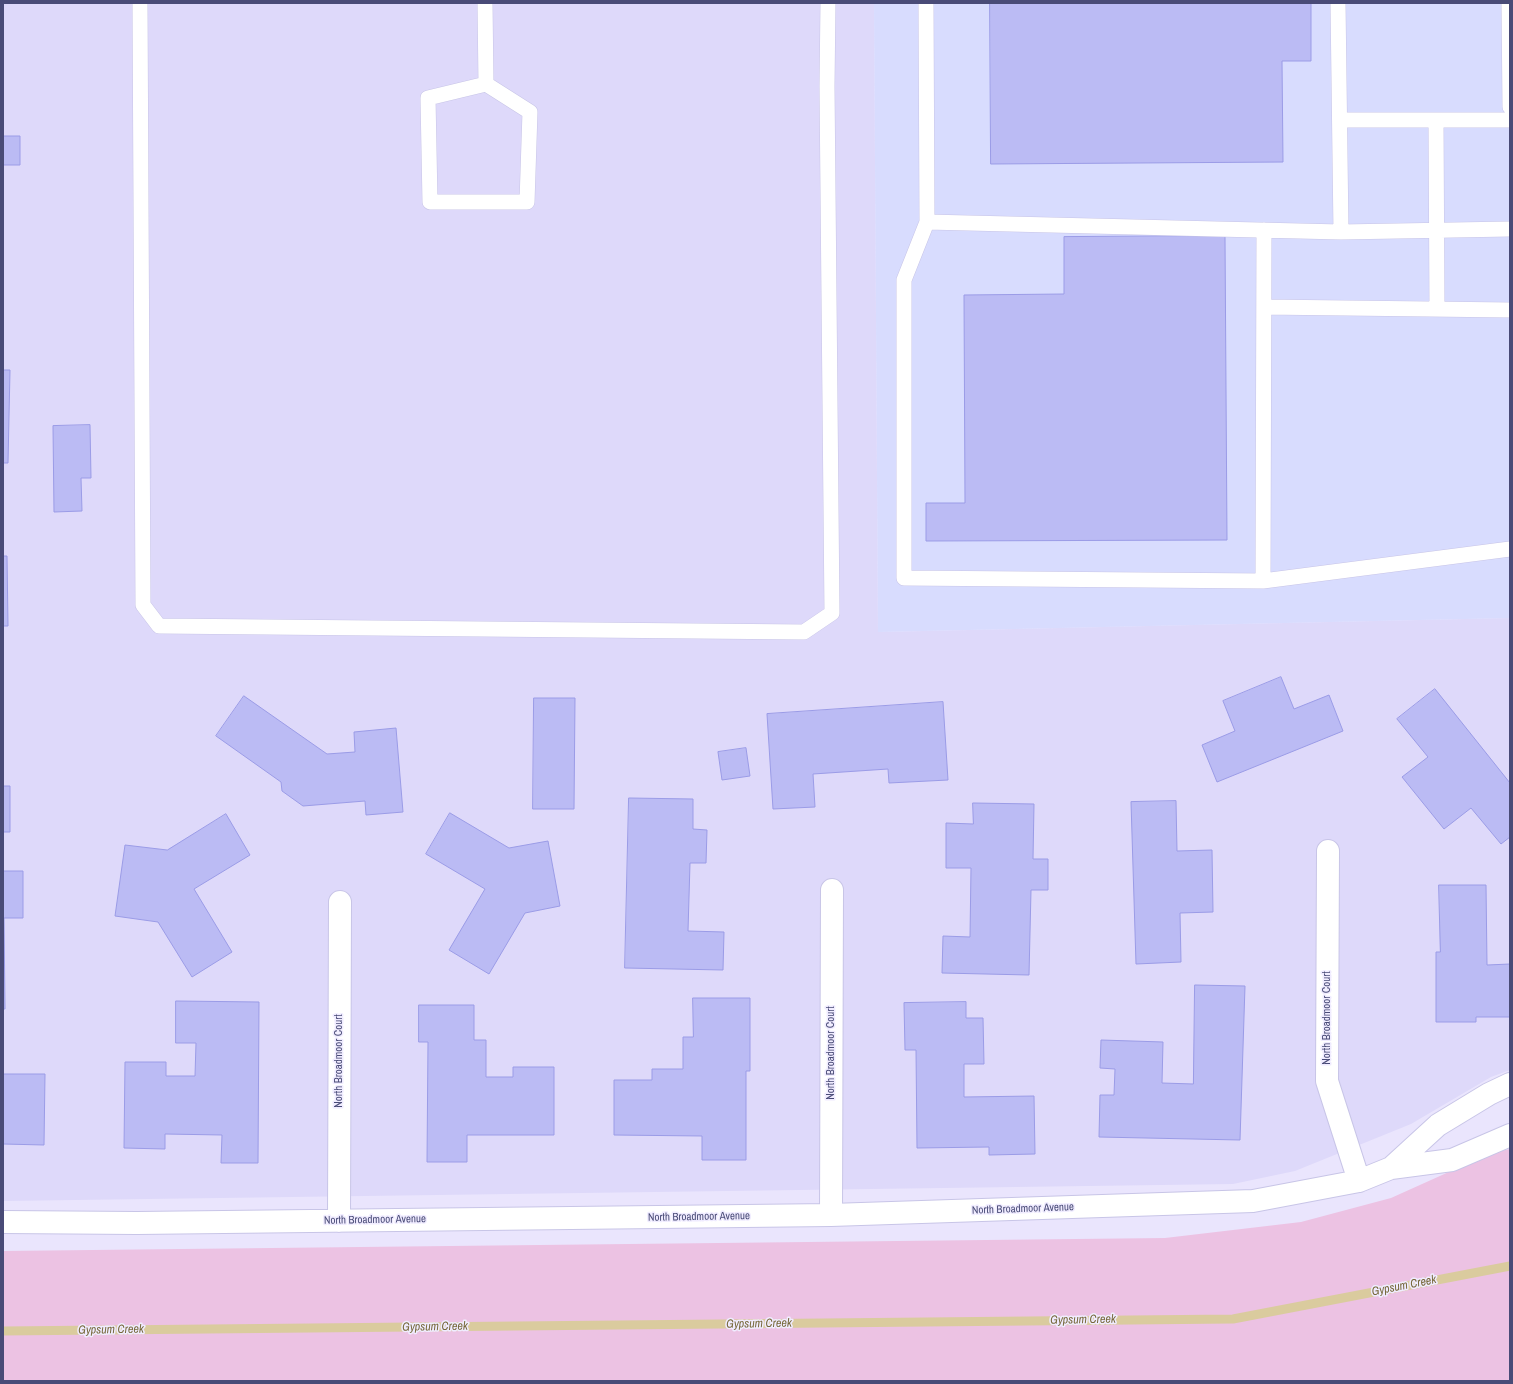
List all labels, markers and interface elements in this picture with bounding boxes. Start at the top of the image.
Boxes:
street label: North Broadmoor Court [1320,971,1334,1065]
street label: North Broadmoor Court [824,1006,838,1100]
street label: North Broadmoor Court [332,1014,346,1108]
street label: North Broadmoor Avenue [972,1201,1074,1217]
street label: North Broadmoor Avenue [648,1210,750,1224]
street label: North Broadmoor Avenue [324,1213,426,1227]
water label: Gypsum Creek [1370,1273,1438,1299]
water label: Gypsum Creek [1050,1312,1116,1328]
water label: Gypsum Creek [726,1316,792,1332]
water label: Gypsum Creek [402,1319,468,1335]
water label: Gypsum Creek [78,1322,144,1338]

